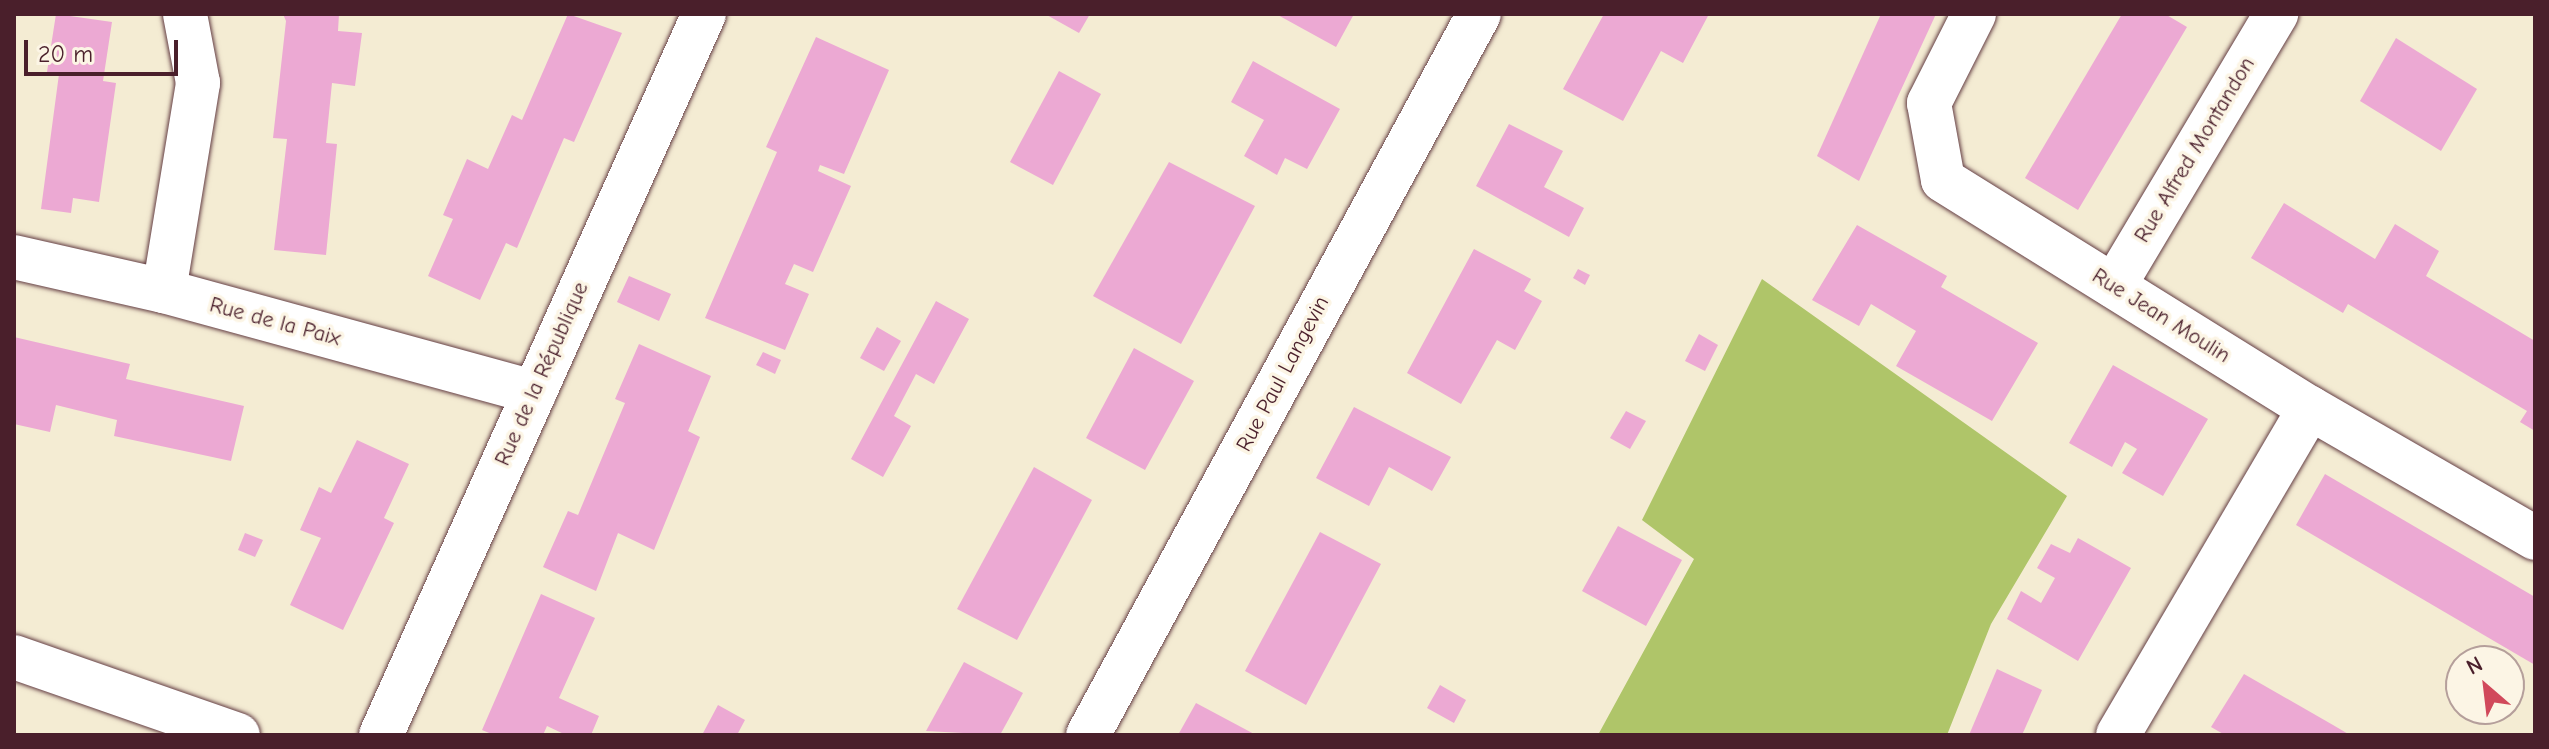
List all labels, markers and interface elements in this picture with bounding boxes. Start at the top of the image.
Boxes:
scale bar [28,24,182,74]
text: 20 m [38,40,93,68]
street label: Rue Alfred Montandon [2129,52,2261,248]
street label: Rue Jean Moulin [2087,263,2235,369]
street label: Rue de la République [490,278,594,470]
street label: Rue de la Paix [207,292,343,352]
street label: Rue Paul Langevin [1231,292,1335,456]
north arrow [2445,645,2525,725]
text: N [2462,651,2487,680]

